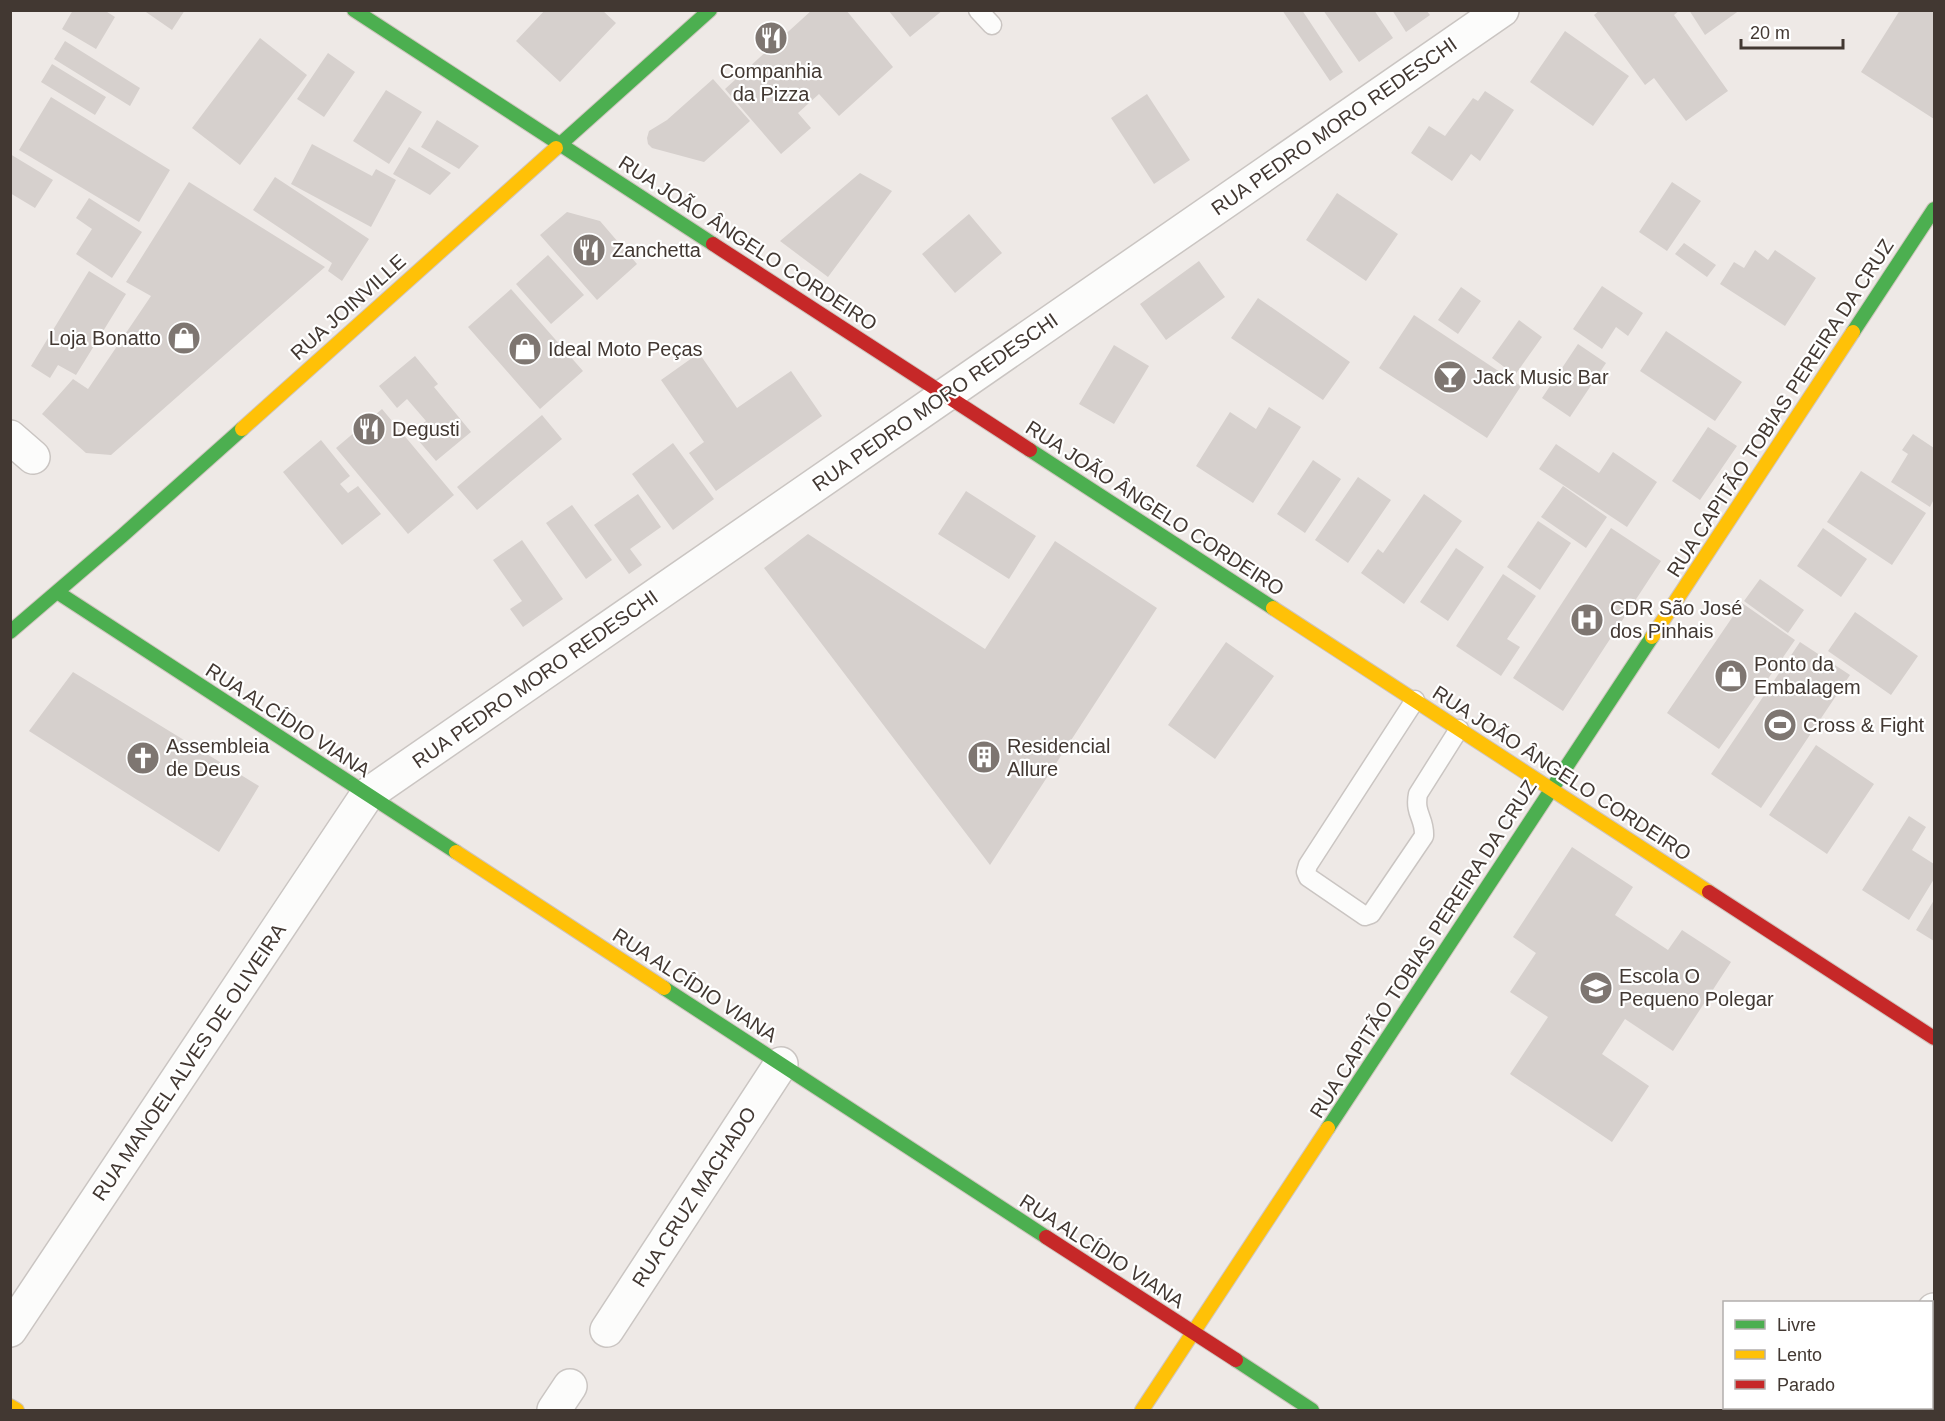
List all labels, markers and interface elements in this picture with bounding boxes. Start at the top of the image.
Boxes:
scale bar [1741,12,1843,50]
restaurant icon: Companhia da Pizza [753,20,789,56]
text: 20 m [1750,23,1790,43]
street label: RUA PEDRO MORO REDESCHI [1207,33,1461,219]
place label: Companhia da Pizza [720,60,823,105]
street label: RUA JOÃO ÂNGELO CORDEIRO [615,150,882,335]
restaurant icon: Zanchetta [571,232,607,268]
street label: RUA CAPITÃO TOBIAS PEREIRA DA CRUZ [1661,234,1898,581]
place label: Zanchetta [612,239,702,261]
street label: RUA JOINVILLE [286,250,410,364]
street label: RUA PEDRO MORO REDESCHI [808,309,1062,495]
shop icon: Loja Bonatto [166,320,202,356]
place label: Loja Bonatto [49,327,161,349]
shop icon: Ideal Moto Peças [507,331,543,367]
place label: Ideal Moto Peças [548,338,703,360]
bar icon: Jack Music Bar [1432,359,1468,395]
place label: Jack Music Bar [1473,366,1609,388]
restaurant icon: Degusti [351,411,387,447]
street label: RUA JOÃO ÂNGELO CORDEIRO [1022,415,1289,600]
place label: Degusti [392,418,460,440]
street label: RUA PEDRO MORO REDESCHI [408,586,662,772]
place label: CDR São José dos Pinhais [1610,597,1742,642]
hospital icon: CDR São José dos Pinhais [1569,602,1605,638]
place label: Ponto da Embalagem [1754,653,1861,698]
shop icon: Ponto da Embalagem [1713,658,1749,694]
street label: RUA ALCÍDIO VIANA [202,659,375,782]
street label: RUA JOÃO ÂNGELO CORDEIRO [1429,680,1696,865]
sports icon: Cross & Fight [1762,707,1798,743]
place label: Cross & Fight [1803,714,1925,736]
place label: Assembleia de Deus [166,735,270,780]
place label: Residencial Allure [1007,735,1110,780]
building icon: Residencial Allure [966,739,1002,775]
church icon: Assembleia de Deus [125,740,161,776]
street label: RUA CAPITÃO TOBIAS PEREIRA DA CRUZ [1304,775,1541,1122]
street label: RUA MANOEL ALVES DE OLIVEIRA [88,919,290,1205]
street label: RUA ALCÍDIO VIANA [609,924,782,1047]
place label: Escola O Pequeno Polegar [1619,965,1774,1010]
school or university icon: Escola O Pequeno Polegar [1578,970,1614,1006]
street label: RUA CRUZ MACHADO [628,1103,760,1291]
street label: RUA ALCÍDIO VIANA [1016,1190,1189,1313]
legend [1723,1301,1933,1409]
text: Livre [1777,1315,1816,1335]
text: Lento [1777,1345,1822,1365]
text: Parado [1777,1375,1835,1395]

